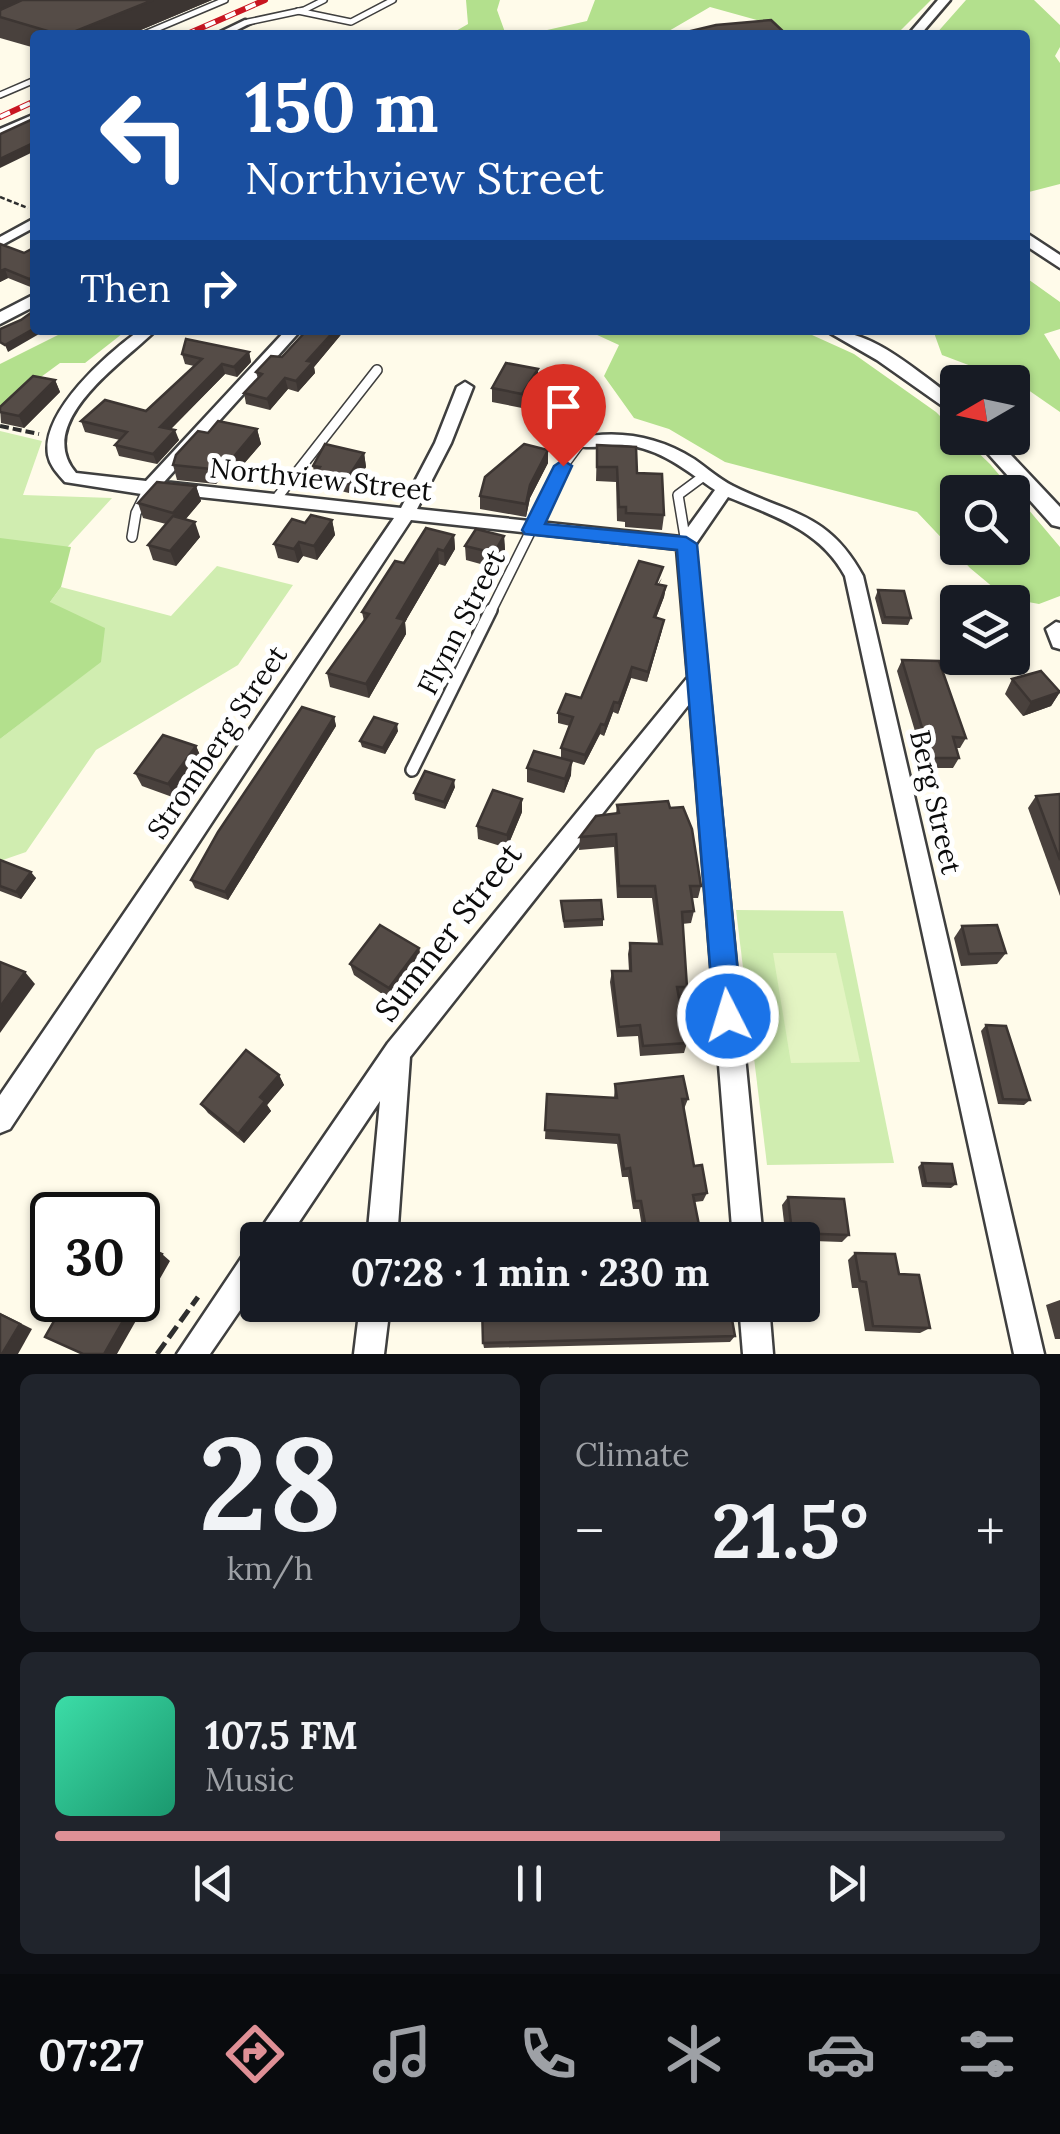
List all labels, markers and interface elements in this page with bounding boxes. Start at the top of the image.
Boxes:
text: 150 m [245,62,439,151]
icon: left [80,70,210,200]
text: Northview Street [245,149,604,206]
icon: right [191,260,246,315]
text: Then [80,264,171,312]
pin [521,364,606,467]
north arrow [940,365,1030,455]
map controls [940,365,1030,675]
icon: arrive [536,379,591,434]
street label: Northview Street [208,449,434,509]
button: search [940,475,1030,565]
street label: Flynn Street [409,543,513,701]
button: layers [940,585,1030,675]
street label: Stromberg Street [139,638,295,846]
street label: Berg Street [902,726,970,878]
street label: Sumner Street [366,834,531,1030]
position arrow [676,964,780,1068]
speed limit sign: 30 [30,1192,160,1322]
text: 07:28 · 1 min · 230 m [351,1248,709,1296]
text: 28 [198,1399,342,1566]
text: Climate [575,1434,690,1475]
text: 21.5° [711,1483,869,1579]
text: − [575,1496,604,1566]
text: + [976,1496,1005,1566]
text: km/h [227,1548,313,1589]
text: 107.5 FM [205,1711,358,1759]
text: Music [205,1759,294,1800]
icon: previous [186,1856,241,1911]
icon: pause [502,1856,557,1911]
icon: next [819,1856,874,1911]
icon: directions [220,2019,290,2089]
icon: music [367,2019,437,2089]
icon: phone [513,2019,583,2089]
icon: climate [659,2019,729,2089]
icon: car [806,2019,876,2089]
icon: filters [952,2019,1022,2089]
text: 07:27 [38,2026,144,2083]

